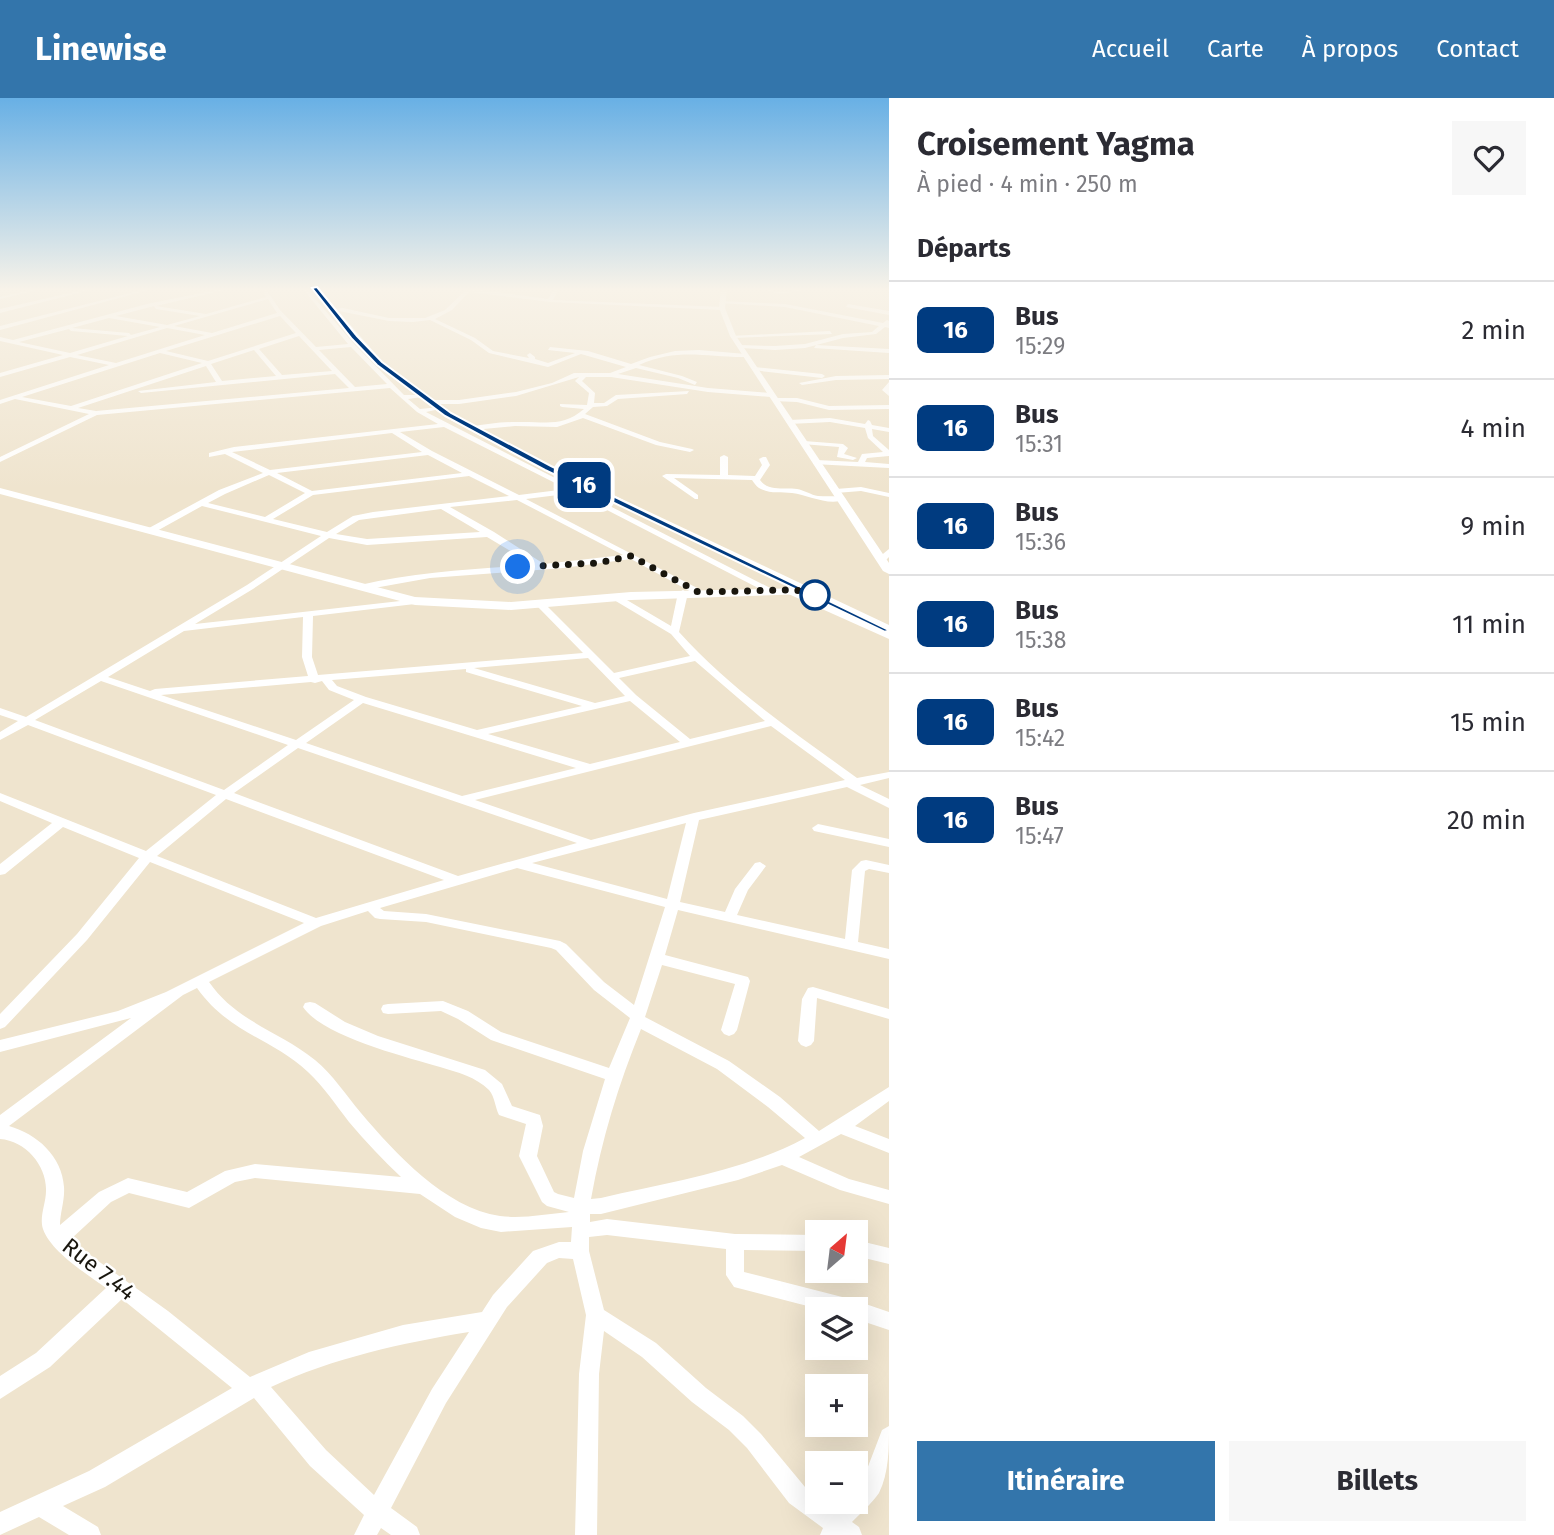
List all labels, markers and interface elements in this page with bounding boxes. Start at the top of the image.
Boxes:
text: Linewise [35,29,167,69]
text: Accueil [1092,35,1169,63]
text: Carte [1207,35,1264,63]
text: À propos [1302,35,1398,63]
text: Contact [1436,35,1519,63]
button: heart [1452,121,1526,195]
text: Croisement Yagma [917,124,1195,164]
text: À pied · 4 min · 250 m [917,170,1138,198]
text: Départs [917,233,1011,264]
text: Bus [1015,301,1058,332]
text: 2 min [1461,315,1526,346]
text: 16 [943,316,968,344]
text: 15:29 [1015,332,1065,360]
text: Bus [1015,399,1058,430]
text: 4 min [1460,413,1526,444]
text: 16 [943,414,968,442]
text: 15:31 [1015,430,1063,458]
line badge: 16 [552,462,616,508]
text: 16 [572,471,596,499]
text: Bus [1015,497,1058,528]
text: 9 min [1461,511,1526,542]
text: 16 [943,512,968,540]
text: 15:36 [1015,528,1066,556]
your location [500,549,535,584]
unlabelled marker [800,580,830,610]
text: Bus [1015,595,1058,626]
text: 11 min [1452,609,1526,640]
text: 16 [943,610,968,638]
text: 15:38 [1015,626,1066,654]
text: Bus [1015,693,1058,724]
text: 15 min [1450,707,1526,738]
text: 16 [943,708,968,736]
text: 15:42 [1015,724,1065,752]
text: Bus [1015,791,1058,822]
text: 20 min [1447,805,1526,836]
text: 16 [943,806,968,834]
text: 15:47 [1015,822,1064,850]
north arrow [805,1220,868,1283]
map controls [805,1220,868,1514]
street label: Rue 7.44 [57,1232,141,1306]
button: layers [805,1297,868,1360]
button: + [805,1374,868,1437]
button: Itinéraire [917,1441,1215,1521]
button: Billets [1229,1441,1526,1521]
button: − [805,1451,868,1514]

